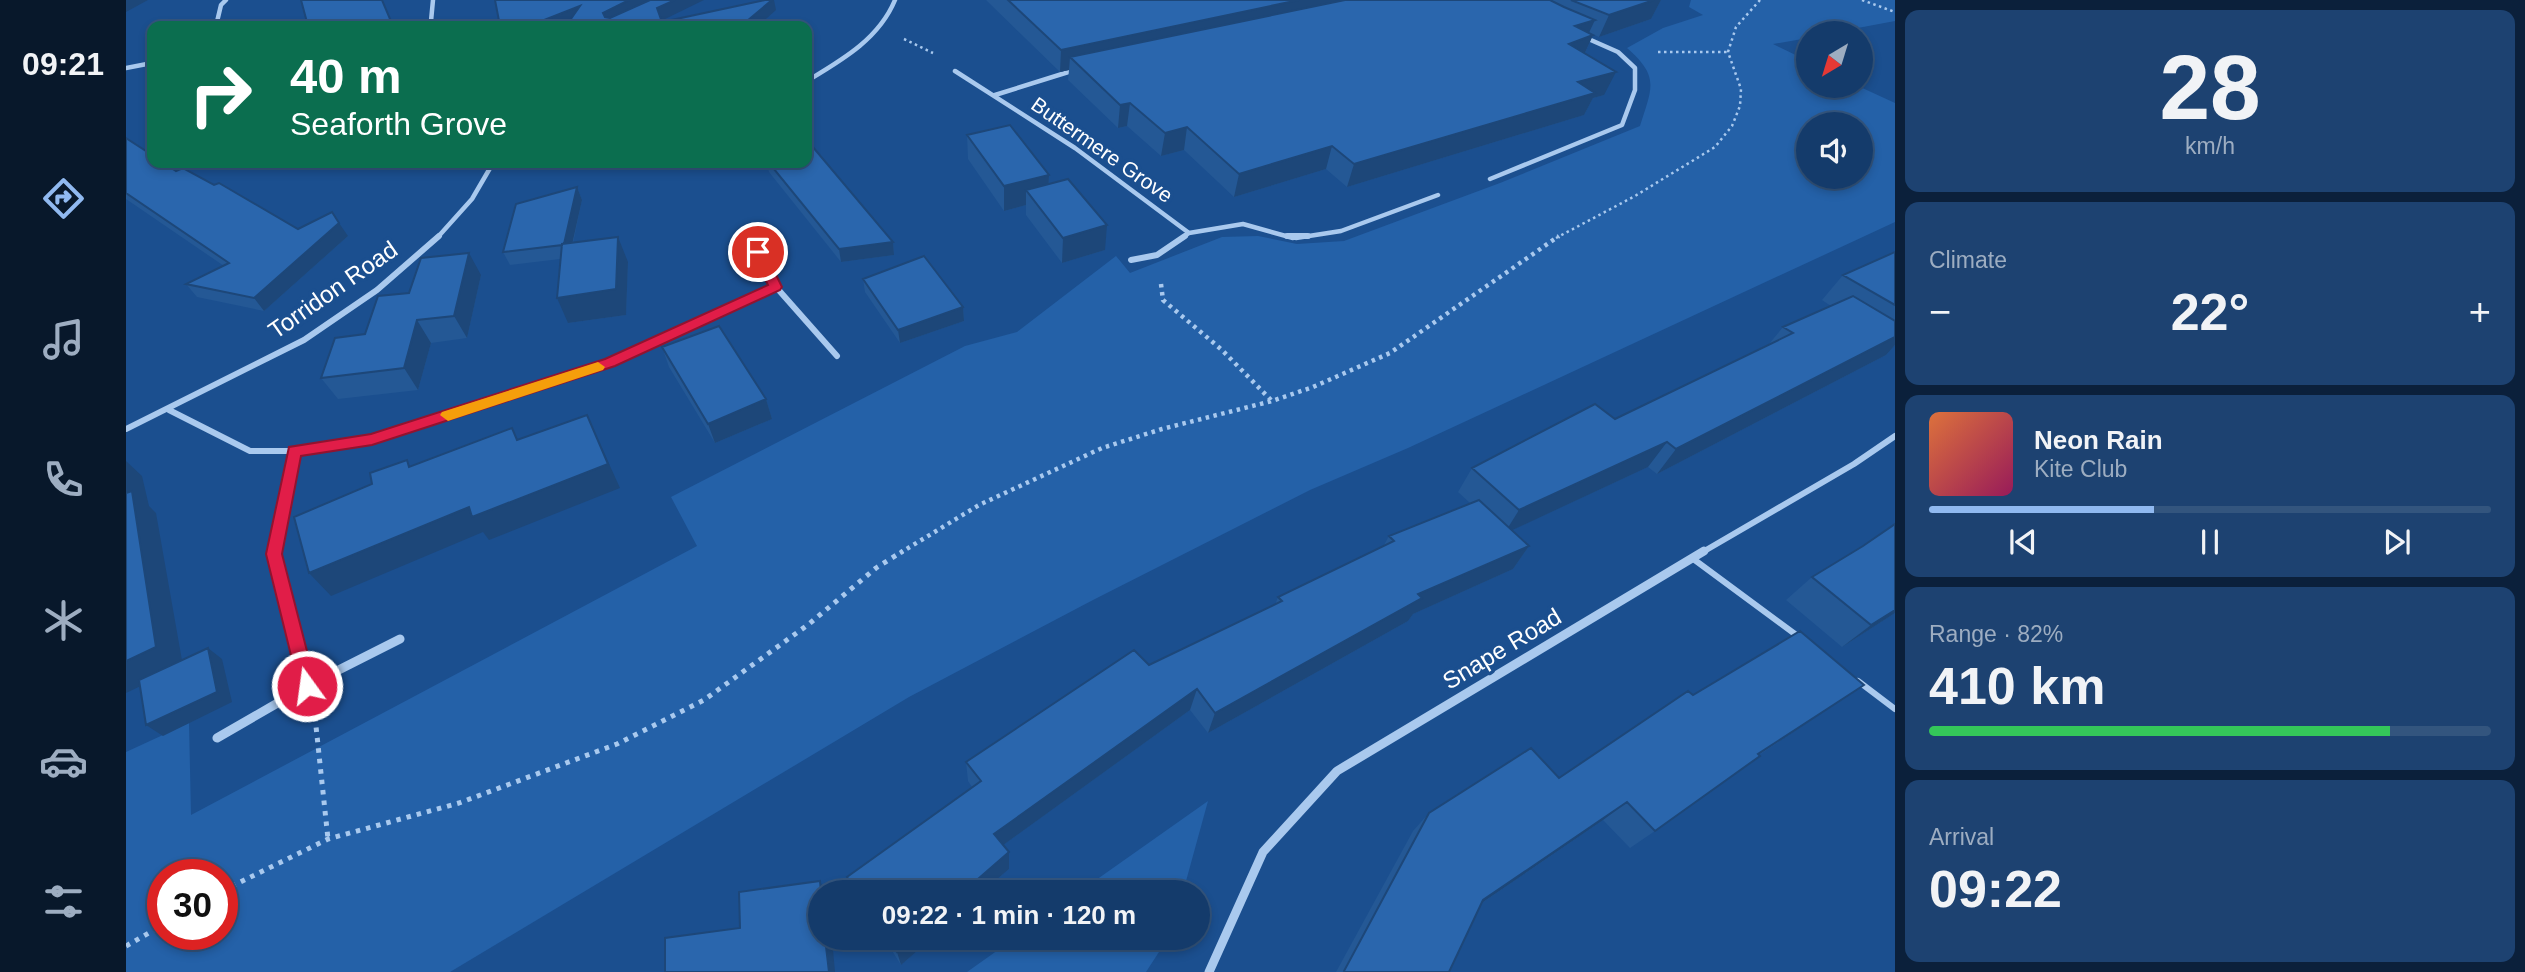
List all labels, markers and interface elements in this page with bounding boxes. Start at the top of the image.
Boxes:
north arrow [1796,21,1872,98]
map controls [1796,21,1873,189]
text: 28 [2159,37,2261,138]
text: 09:21 [22,46,104,82]
icon: right [175,49,266,140]
text: 40 m [290,49,402,103]
street label: Buttermere Grove [1027,92,1177,207]
text: Seaforth Grove [290,106,507,142]
button: sound [1796,112,1873,189]
text: km/h [2185,133,2235,159]
icon: directions [39,174,88,223]
pin [728,222,788,282]
icon: arrive [739,233,777,271]
street label: Torridon Road [263,235,402,344]
text: Climate [1929,247,2007,273]
text: 22° [2171,283,2249,341]
text: − [1929,291,1951,333]
text: + [2469,291,2491,333]
icon: music [39,315,88,364]
text: Neon Rain [2034,425,2163,455]
icon: phone [39,455,88,504]
text: Kite Club [2034,456,2127,482]
icon: previous [2004,523,2042,561]
icon: pause [2191,523,2229,561]
icon: next [2378,523,2416,561]
icon: climate [39,596,88,645]
street label: Snape Road [1438,603,1566,695]
text: Range · 82% [1929,621,2063,647]
position arrow [270,649,344,723]
text: 410 km [1929,657,2105,715]
icon: car [39,737,88,786]
text: Arrival [1929,824,1994,850]
speed limit sign: 30 [147,859,238,950]
text: 09:22 [1929,860,2062,918]
icon: filters [39,877,88,926]
text: 09:22 · 1 min · 120 m [882,900,1136,930]

